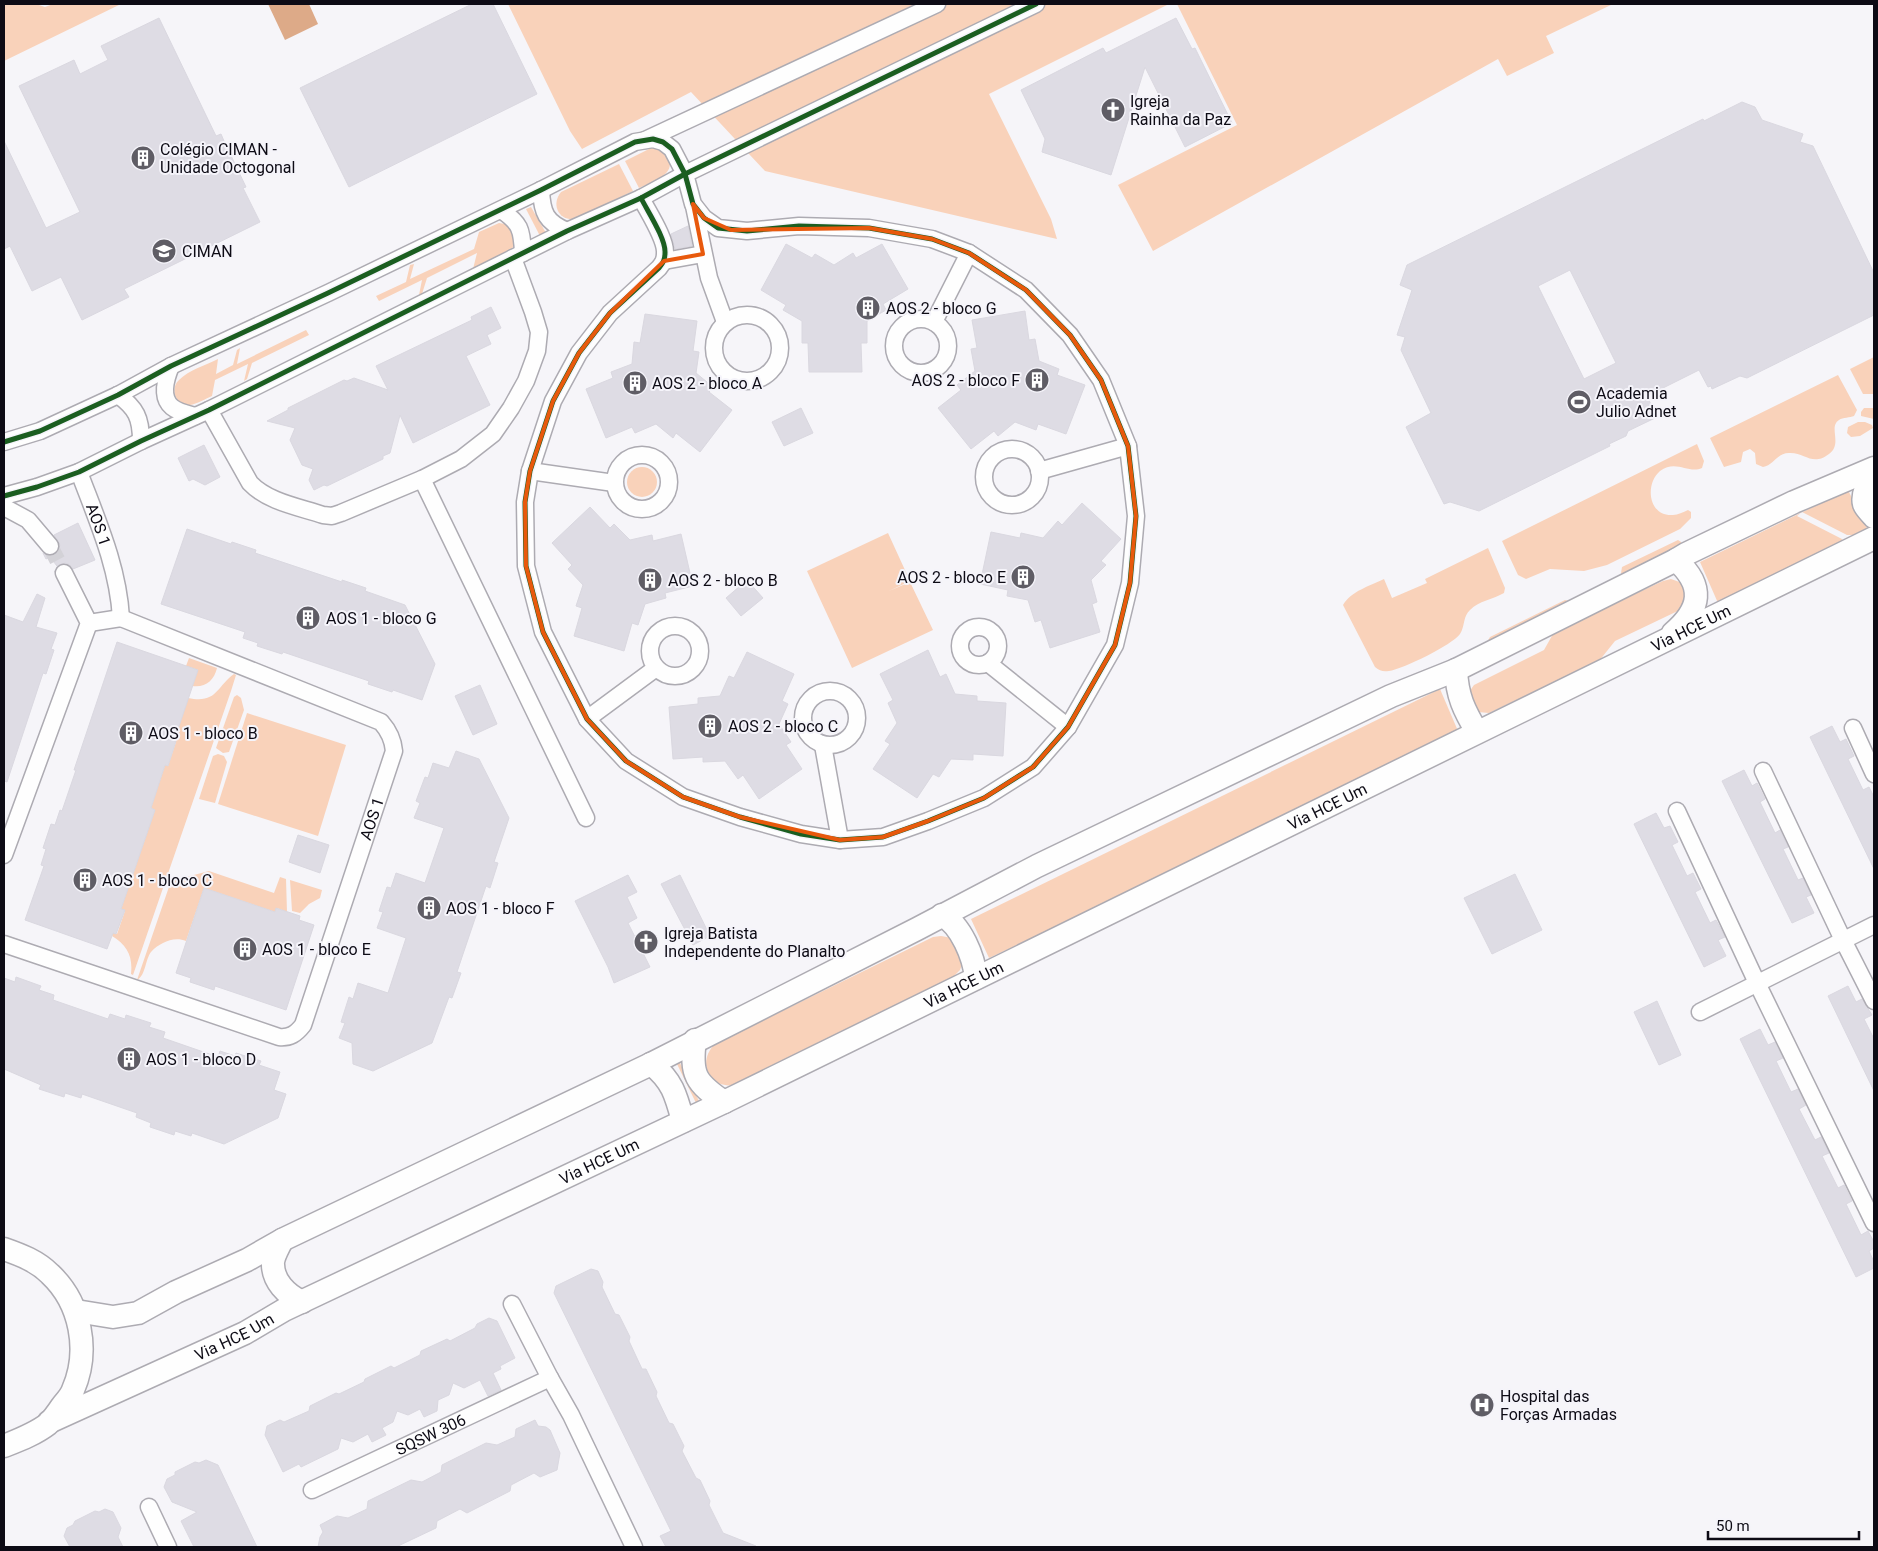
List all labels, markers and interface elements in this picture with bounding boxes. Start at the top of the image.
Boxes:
place label: Igreja Rainha da Paz [1130,92,1231,129]
church icon: Igreja Rainha da Paz [1100,97,1126,123]
place label: Colégio CIMAN - Unidade Octogonal [160,140,295,177]
building icon: Colégio CIMAN - Unidade Octogonal [130,145,156,171]
school or university icon: CIMAN [151,238,177,264]
place label: CIMAN [182,242,233,261]
building icon: AOS 2 - bloco G [855,295,881,321]
place label: AOS 2 - bloco G [886,299,997,318]
building icon: AOS 2 - bloco F [1024,367,1050,393]
building icon: AOS 2 - bloco A [622,370,648,396]
place label: AOS 2 - bloco F [912,371,1020,390]
place label: AOS 2 - bloco A [652,374,763,393]
place label: Academia Julio Adnet [1596,384,1677,421]
sports icon: Academia Julio Adnet [1566,389,1592,415]
street label: AOS 1 [82,501,115,548]
building icon: AOS 2 - bloco E [1010,564,1036,590]
building icon: AOS 2 - bloco B [637,567,663,593]
place label: AOS 2 - bloco E [897,568,1006,587]
place label: AOS 2 - bloco B [668,571,778,590]
street label: Via HCE Um [1648,601,1734,656]
building icon: AOS 1 - bloco G [295,605,321,631]
place label: AOS 1 - bloco G [326,609,437,628]
building icon: AOS 2 - bloco C [697,713,723,739]
place label: AOS 2 - bloco C [728,717,838,736]
building icon: AOS 1 - bloco B [118,720,144,746]
place label: AOS 1 - bloco B [148,724,258,743]
street label: Via HCE Um [1285,779,1370,834]
street label: AOS 1 [356,795,388,843]
building icon: AOS 1 - bloco C [72,867,98,893]
place label: AOS 1 - bloco C [102,871,212,890]
building icon: AOS 1 - bloco F [416,895,442,921]
place label: AOS 1 - bloco F [446,899,555,918]
place label: Igreja Batista Independente do Planalto [664,924,845,961]
church icon: Igreja Batista Independente do Planalto [633,929,659,955]
building icon: AOS 1 - bloco E [232,936,258,962]
place label: AOS 1 - bloco E [262,940,371,959]
street label: Via HCE Um [921,958,1007,1012]
building icon: AOS 1 - bloco D [116,1046,142,1072]
place label: AOS 1 - bloco D [146,1050,256,1069]
street label: Via HCE Um [556,1135,642,1189]
street label: Via HCE Um [192,1309,277,1365]
place label: Hospital das Forças Armadas [1500,1387,1617,1424]
hospital icon: Hospital das Forças Armadas [1469,1392,1495,1418]
street label: SQSW 306 [393,1410,469,1459]
scale bar [1708,1508,1859,1540]
text: 50 m [1716,1517,1750,1535]

